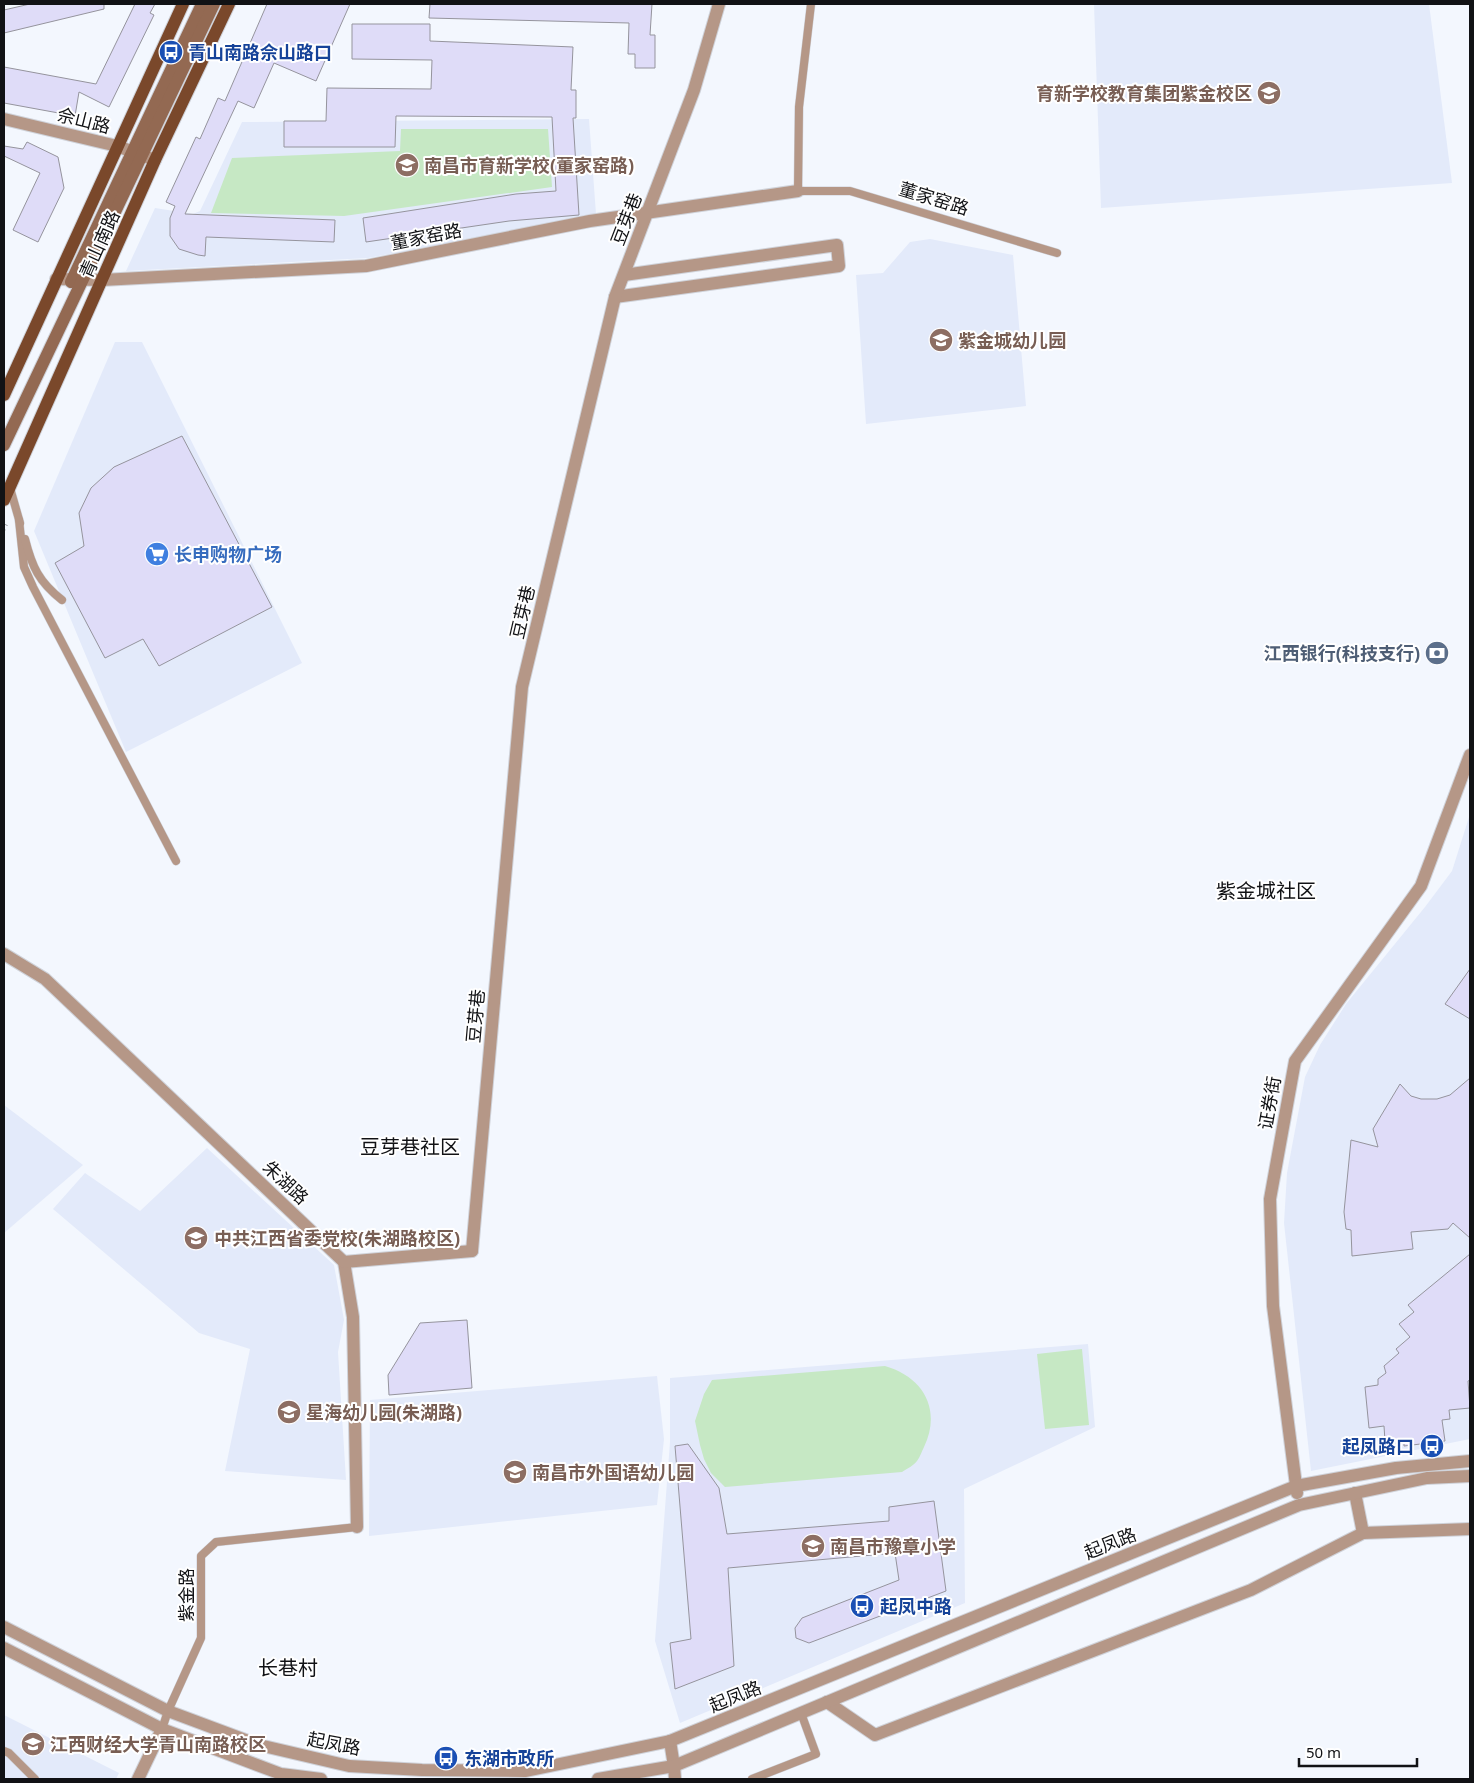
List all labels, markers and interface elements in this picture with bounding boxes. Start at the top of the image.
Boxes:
bus stop icon: 青山南路佘山路口 [158,39,184,65]
place label: 青山南路佘山路口 [188,40,332,64]
school or university icon: 育新学校教育集团紫金校区 [1256,80,1282,106]
place label: 育新学校教育集团紫金校区 [1036,81,1252,105]
street label: 佘山路 [55,102,113,138]
school or university icon: 南昌市育新学校(董家窑路) [394,152,420,178]
place label: 南昌市育新学校(董家窑路) [424,153,634,177]
street label: 董家窑路 [896,176,972,220]
street label: 豆芽巷 [605,189,647,249]
street label: 青山南路 [73,206,125,282]
street label: 董家窑路 [388,217,464,255]
school or university icon: 紫金城幼儿园 [928,327,954,353]
place label: 紫金城幼儿园 [958,328,1066,352]
supermarket icon: 长申购物广场 [144,541,170,567]
place label: 长申购物广场 [174,542,282,566]
street label: 豆芽巷 [504,583,540,641]
bank icon: 江西银行(科技支行) [1424,640,1450,666]
place label: 江西银行(科技支行) [1264,641,1420,665]
district label: 紫金城社区 [1216,877,1316,904]
street label: 豆芽巷 [461,988,489,1044]
street label: 证券街 [1252,1074,1286,1132]
district label: 豆芽巷社区 [360,1133,460,1160]
street label: 朱湖路 [258,1155,314,1209]
school or university icon: 中共江西省委党校(朱湖路校区) [183,1225,209,1251]
place label: 中共江西省委党校(朱湖路校区) [214,1226,460,1250]
school or university icon: 星海幼儿园(朱湖路) [276,1399,302,1425]
place label: 星海幼儿园(朱湖路) [306,1400,462,1424]
bus stop icon: 起凤路口 [1419,1433,1445,1459]
place label: 起凤路口 [1342,1434,1414,1458]
school or university icon: 南昌市外国语幼儿园 [502,1459,528,1485]
place label: 南昌市外国语幼儿园 [532,1460,694,1484]
street label: 起凤路 [1080,1522,1140,1564]
school or university icon: 南昌市豫章小学 [800,1533,826,1559]
place label: 南昌市豫章小学 [830,1534,956,1558]
street label: 紫金路 [174,1568,198,1622]
bus stop icon: 起凤中路 [849,1593,875,1619]
place label: 起凤中路 [880,1594,952,1618]
district label: 长巷村 [258,1654,318,1681]
street label: 起凤路 [705,1675,765,1717]
street label: 起凤路 [305,1726,363,1760]
school or university icon: 江西财经大学青山南路校区 [20,1731,46,1757]
place label: 江西财经大学青山南路校区 [50,1732,266,1756]
scale bar [1299,1736,1416,1768]
text: 50 m [1306,1742,1341,1762]
bus stop icon: 东湖市政所 [433,1745,459,1771]
place label: 东湖市政所 [464,1746,554,1770]

